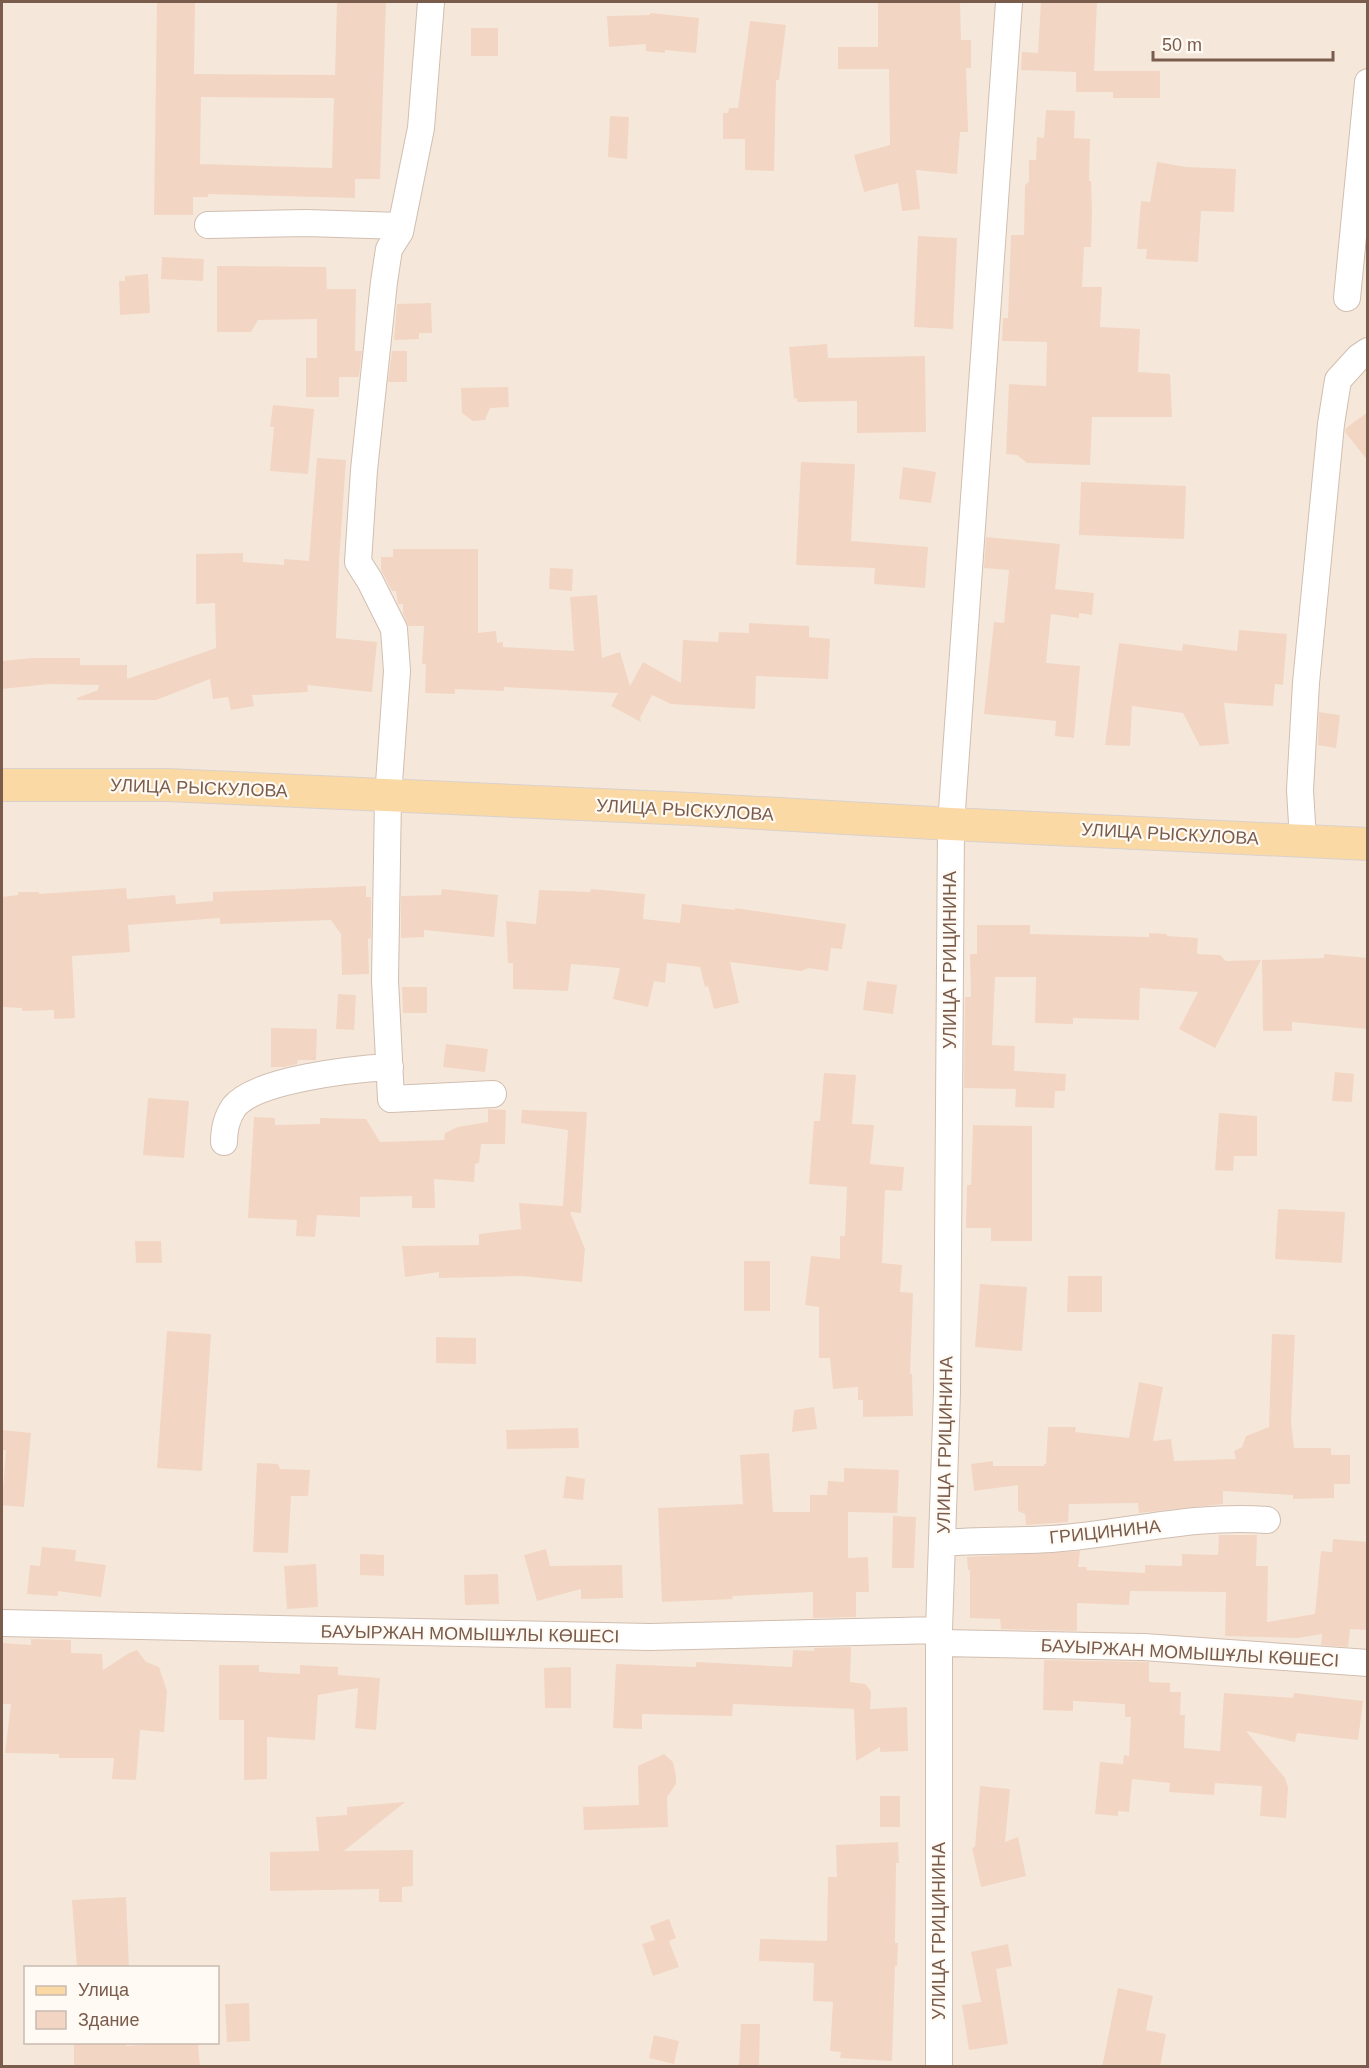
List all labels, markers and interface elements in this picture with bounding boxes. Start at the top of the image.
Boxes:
scale bar [1153,24,1333,62]
text: 50 m [1162,35,1202,55]
street label: УЛИЦА РЫСКУЛОВА [110,775,288,801]
street label: УЛИЦА РЫСКУЛОВА [596,795,774,825]
street label: УЛИЦА РЫСКУЛОВА [1081,819,1259,849]
street label: УЛИЦА ГРИЦИНИНА [940,871,960,1049]
street label: УЛИЦА ГРИЦИНИНА [933,1356,957,1534]
street label: ГРИЦИНИНА [1048,1516,1162,1548]
street label: БАУЫРЖАН МОМЫШҰЛЫ КӨШЕСІ [321,1621,619,1647]
street label: БАУЫРЖАН МОМЫШҰЛЫ КӨШЕСІ [1040,1635,1340,1671]
street label: УЛИЦА ГРИЦИНИНА [929,1842,949,2020]
legend [24,1966,219,2044]
text: Улица [78,1980,130,2000]
text: Здание [78,2010,139,2030]

